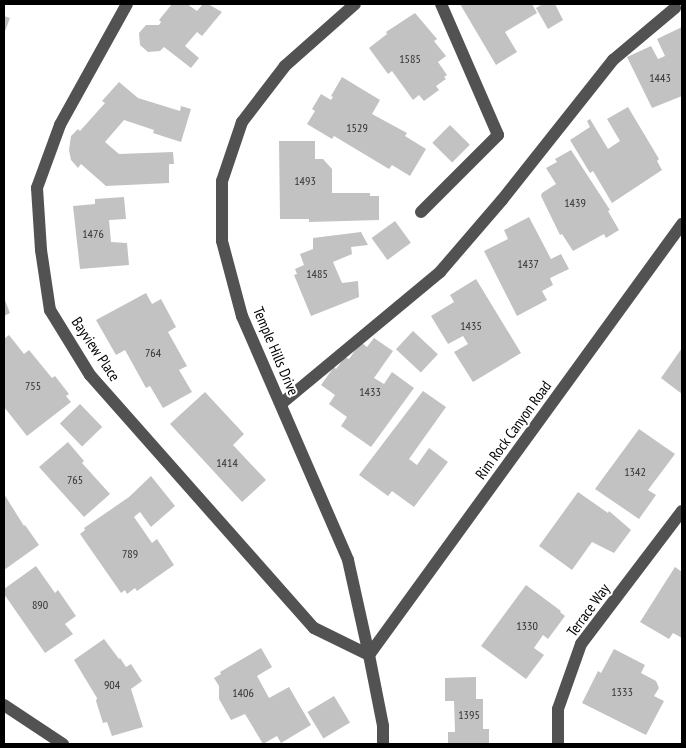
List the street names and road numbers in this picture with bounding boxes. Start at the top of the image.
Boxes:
street label: Temple Hills Drive [249,304,303,398]
street label: Bayview Place [68,313,124,385]
street label: Rim Rock Canyon Road [471,377,555,483]
street label: Terrace Way [563,580,613,640]

